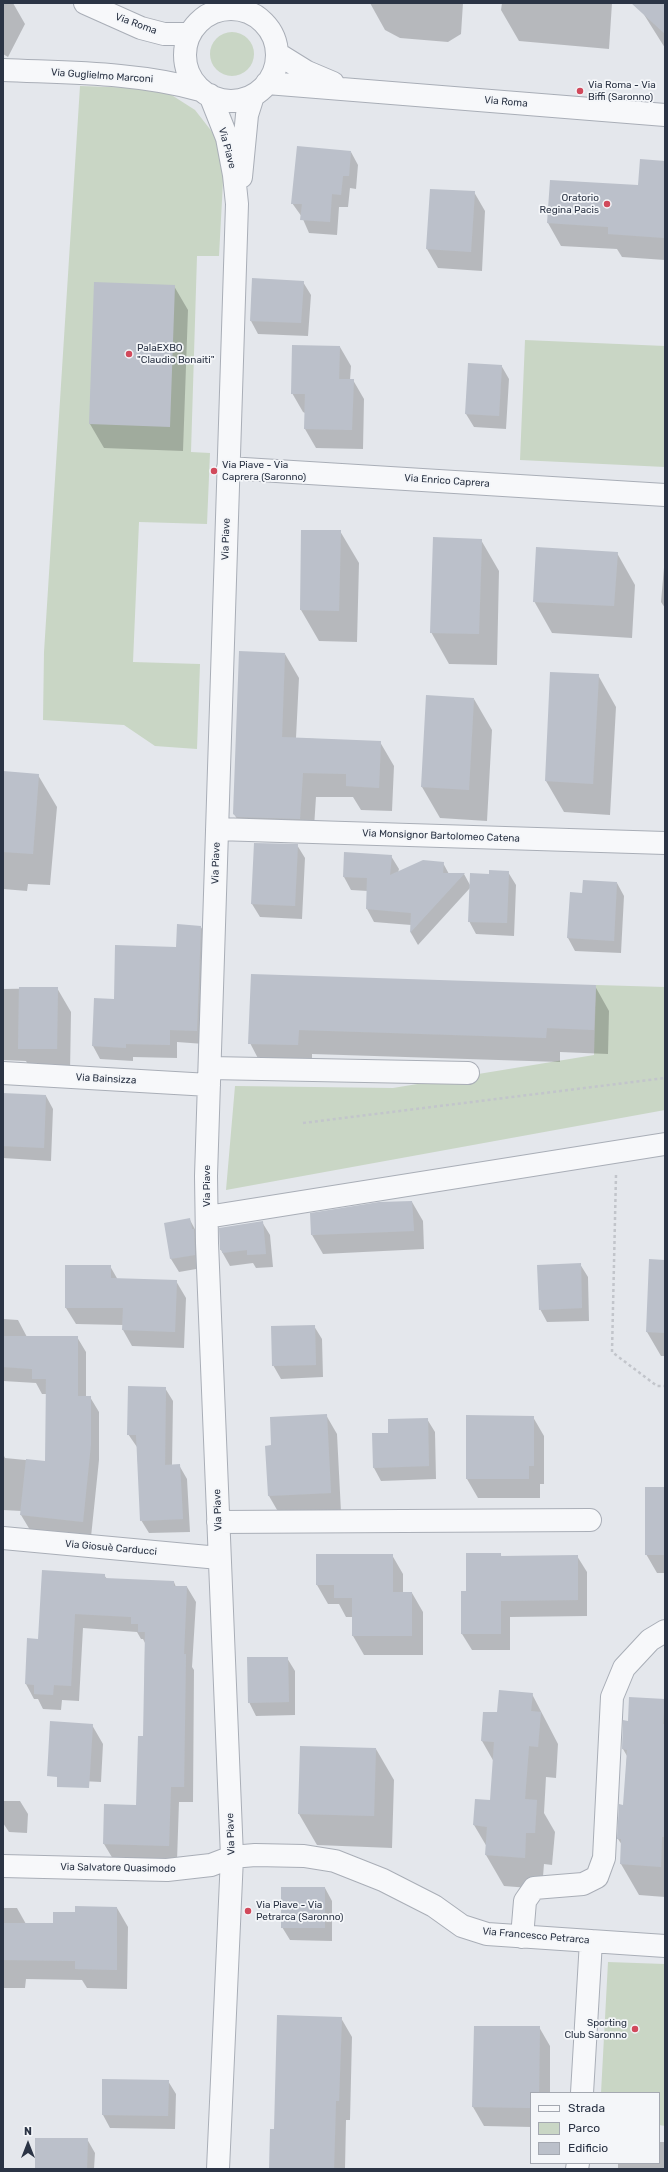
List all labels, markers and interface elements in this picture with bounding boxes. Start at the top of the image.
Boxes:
street label: Via Roma [113,11,159,37]
street label: Via Guglielmo Marconi [50,66,154,86]
place label: Via Roma - Via Biffi (Saronno) [588,79,656,102]
marker: Via Roma - Via Biffi (Saronno) [575,86,585,96]
street label: Via Roma [484,94,528,110]
street label: Via Piave [216,126,238,170]
place label: Oratorio Regina Pacis [540,192,599,216]
marker: Oratorio Regina Pacis [602,199,612,209]
place label: PalaEXBO "Claudio Bonaiti" [137,342,214,366]
marker: PalaEXBO "Claudio Bonaiti" [124,349,134,359]
place label: Via Piave - Via Caprera (Saronno) [222,459,306,482]
marker: Via Piave - Via Caprera (Saronno) [209,466,219,476]
street label: Via Enrico Caprera [404,472,490,490]
street label: Via Piave [219,518,233,560]
street label: Via Monsignor Bartolomeo Catena [362,827,520,845]
street label: Via Piave [209,842,223,884]
street label: Via Bainsizza [75,1071,137,1087]
street label: Via Piave [201,1165,213,1207]
street label: Via Piave [211,1489,225,1531]
street label: Via Giosuè Carducci [64,1538,158,1558]
street label: Via Piave [224,1813,238,1855]
street label: Via Salvatore Quasimodo [60,1861,176,1875]
place label: Via Piave - Via Petrarca (Saronno) [256,1899,343,1922]
marker: Via Piave - Via Petrarca (Saronno) [243,1906,253,1916]
street label: Via Francesco Petrarca [482,1925,590,1947]
place label: Sporting Club Saronno [564,2017,627,2040]
marker: Sporting Club Saronno [630,2024,640,2034]
legend [530,2092,660,2164]
text: Strada [568,2101,605,2115]
text: Parco [568,2121,600,2135]
north arrow [8,2124,48,2164]
text: N [24,2125,32,2138]
text: Edificio [568,2141,608,2155]

